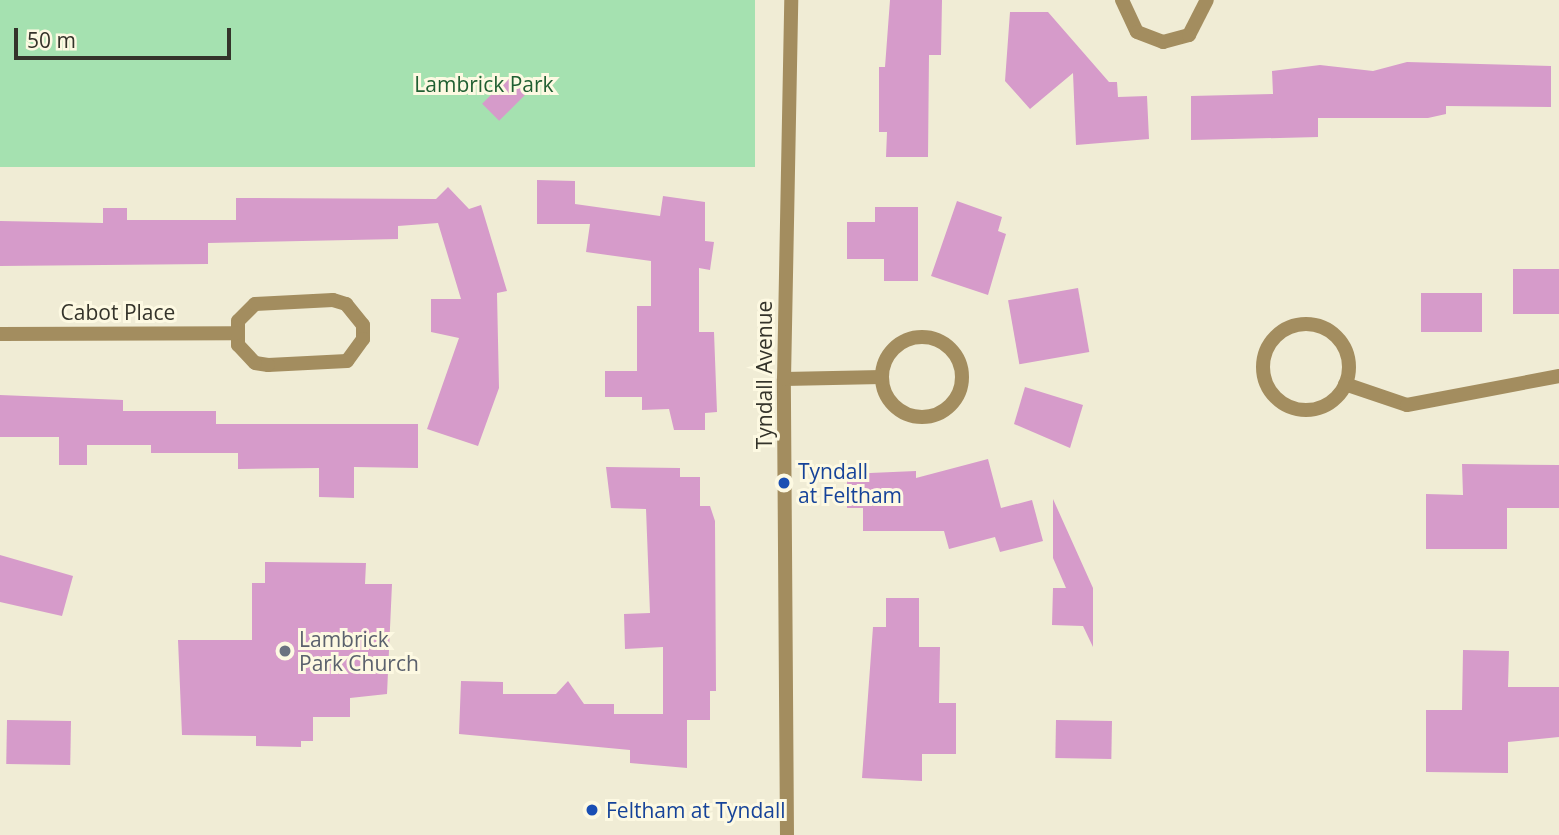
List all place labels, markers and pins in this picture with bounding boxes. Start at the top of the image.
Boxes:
place label: Tyndall at Feltham [798,458,902,508]
marker: Tyndall at Feltham [776,475,792,491]
place label: Lambrick Park Church [299,626,419,676]
marker: Lambrick Park Church [277,643,293,659]
place label: Feltham at Tyndall [606,797,786,823]
marker: Feltham at Tyndall [584,802,600,818]

